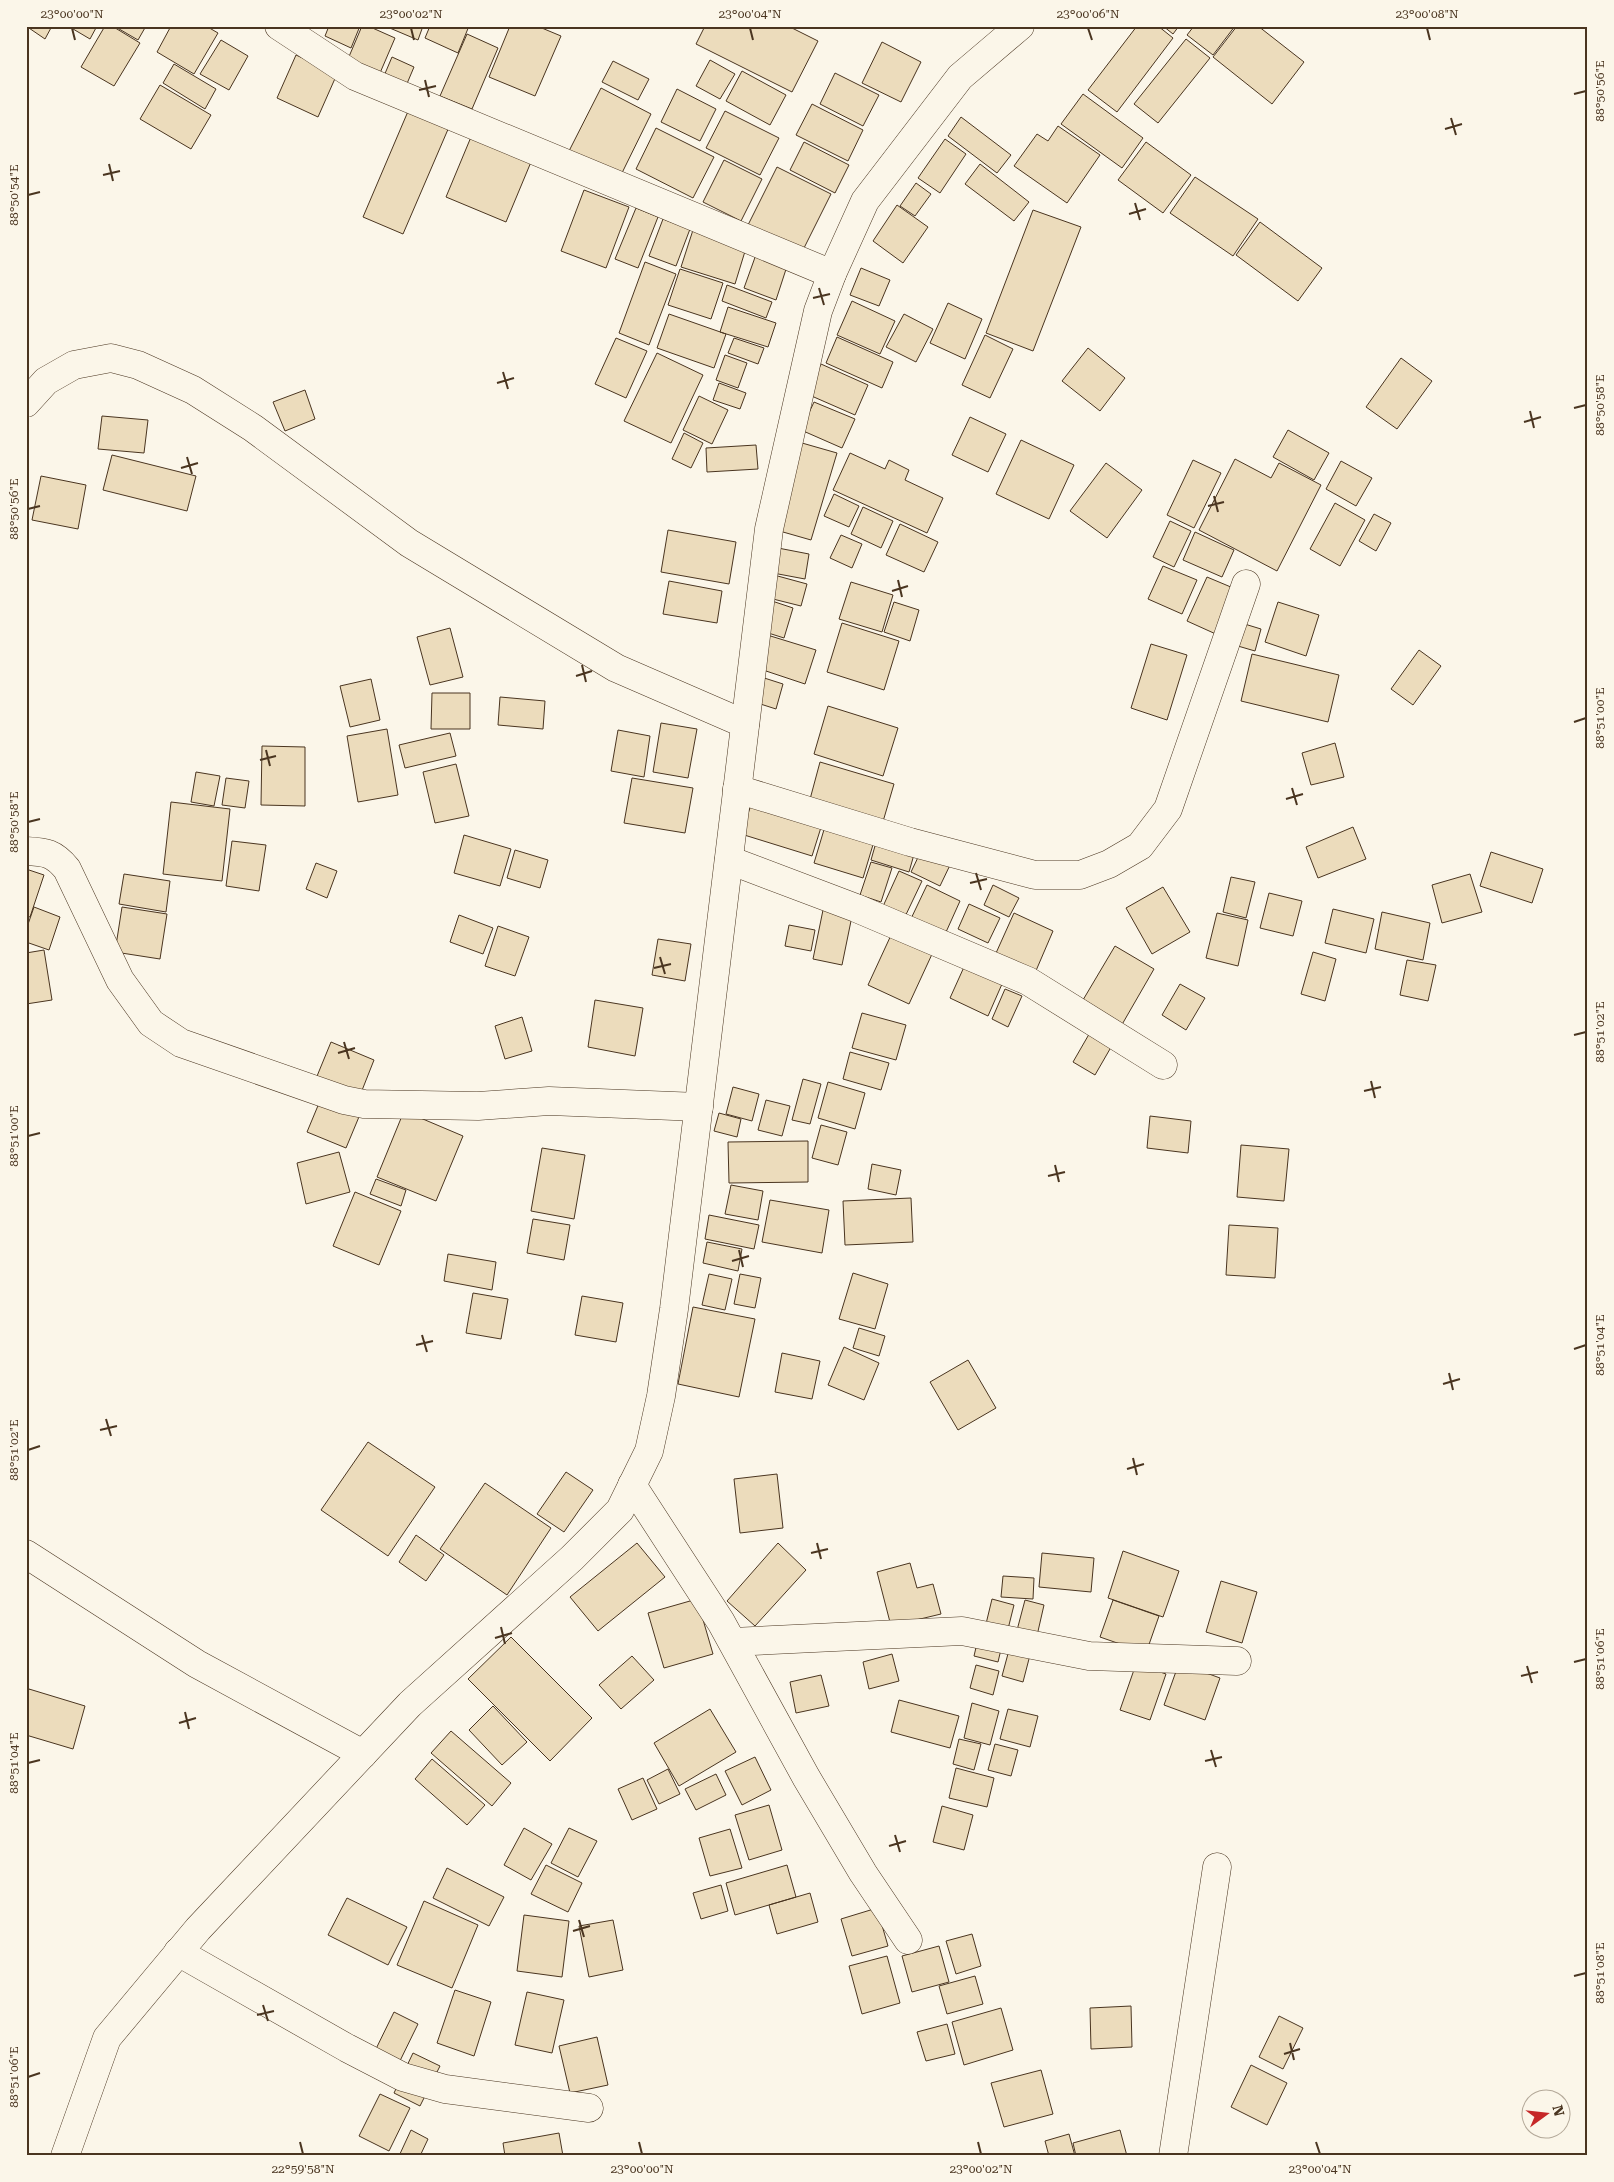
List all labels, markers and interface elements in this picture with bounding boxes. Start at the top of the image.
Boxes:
text: 23°00'00"N [40,7,104,21]
text: 23°00'02"N [379,7,443,21]
text: 23°00'04"N [718,7,782,21]
text: 23°00'06"N [1056,7,1120,21]
text: 23°00'08"N [1395,7,1459,21]
text: 88°50'56"E [1593,60,1607,122]
text: 88°50'54"E [7,164,21,226]
text: 88°50'58"E [1593,374,1607,436]
text: 88°50'56"E [7,478,21,540]
text: 88°51'00"E [1593,687,1607,749]
text: 88°50'58"E [7,791,21,853]
text: 88°51'02"E [1593,1001,1607,1063]
text: 88°51'00"E [7,1105,21,1167]
text: 88°51'04"E [1593,1314,1607,1376]
text: 88°51'02"E [7,1419,21,1481]
text: 88°51'06"E [1593,1628,1607,1690]
text: 88°51'04"E [7,1732,21,1794]
text: 88°51'08"E [1593,1942,1607,2004]
text: 88°51'06"E [7,2046,21,2108]
north arrow [1522,2090,1572,2140]
text: N [1549,2103,1568,2118]
text: 22°59'58"N [271,2162,335,2176]
text: 23°00'00"N [610,2162,674,2176]
text: 23°00'02"N [949,2162,1013,2176]
text: 23°00'04"N [1288,2162,1352,2176]

